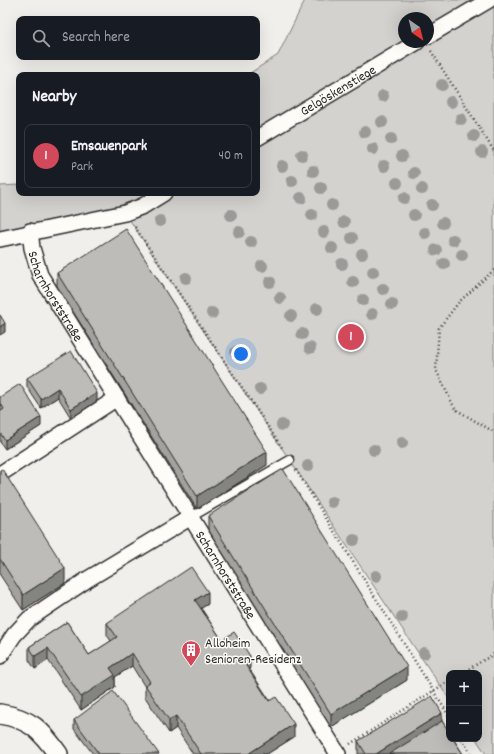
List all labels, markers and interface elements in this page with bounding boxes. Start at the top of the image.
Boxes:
north arrow [398,12,434,48]
search box [16,16,260,60]
icon: search [30,27,52,49]
text: Search here [62,27,130,49]
street label: Gelgöskenstiege [297,61,380,122]
text: Nearby [32,86,76,110]
text: Emsauenpark [71,136,147,158]
text: 1 [45,147,47,166]
text: 40 m [219,147,243,166]
text: Park [71,158,93,177]
street label: Scharnhorststraße [21,249,87,346]
pin: 1 [338,322,364,352]
your location [231,344,251,364]
street label: Scharnhorststraße [189,527,260,624]
place label: Alloheim Senioren-Residenz [205,634,302,670]
building icon: Alloheim Senioren-Residenz [180,639,202,667]
map controls [446,670,482,742]
button: + [446,670,482,706]
button: − [446,706,482,742]

